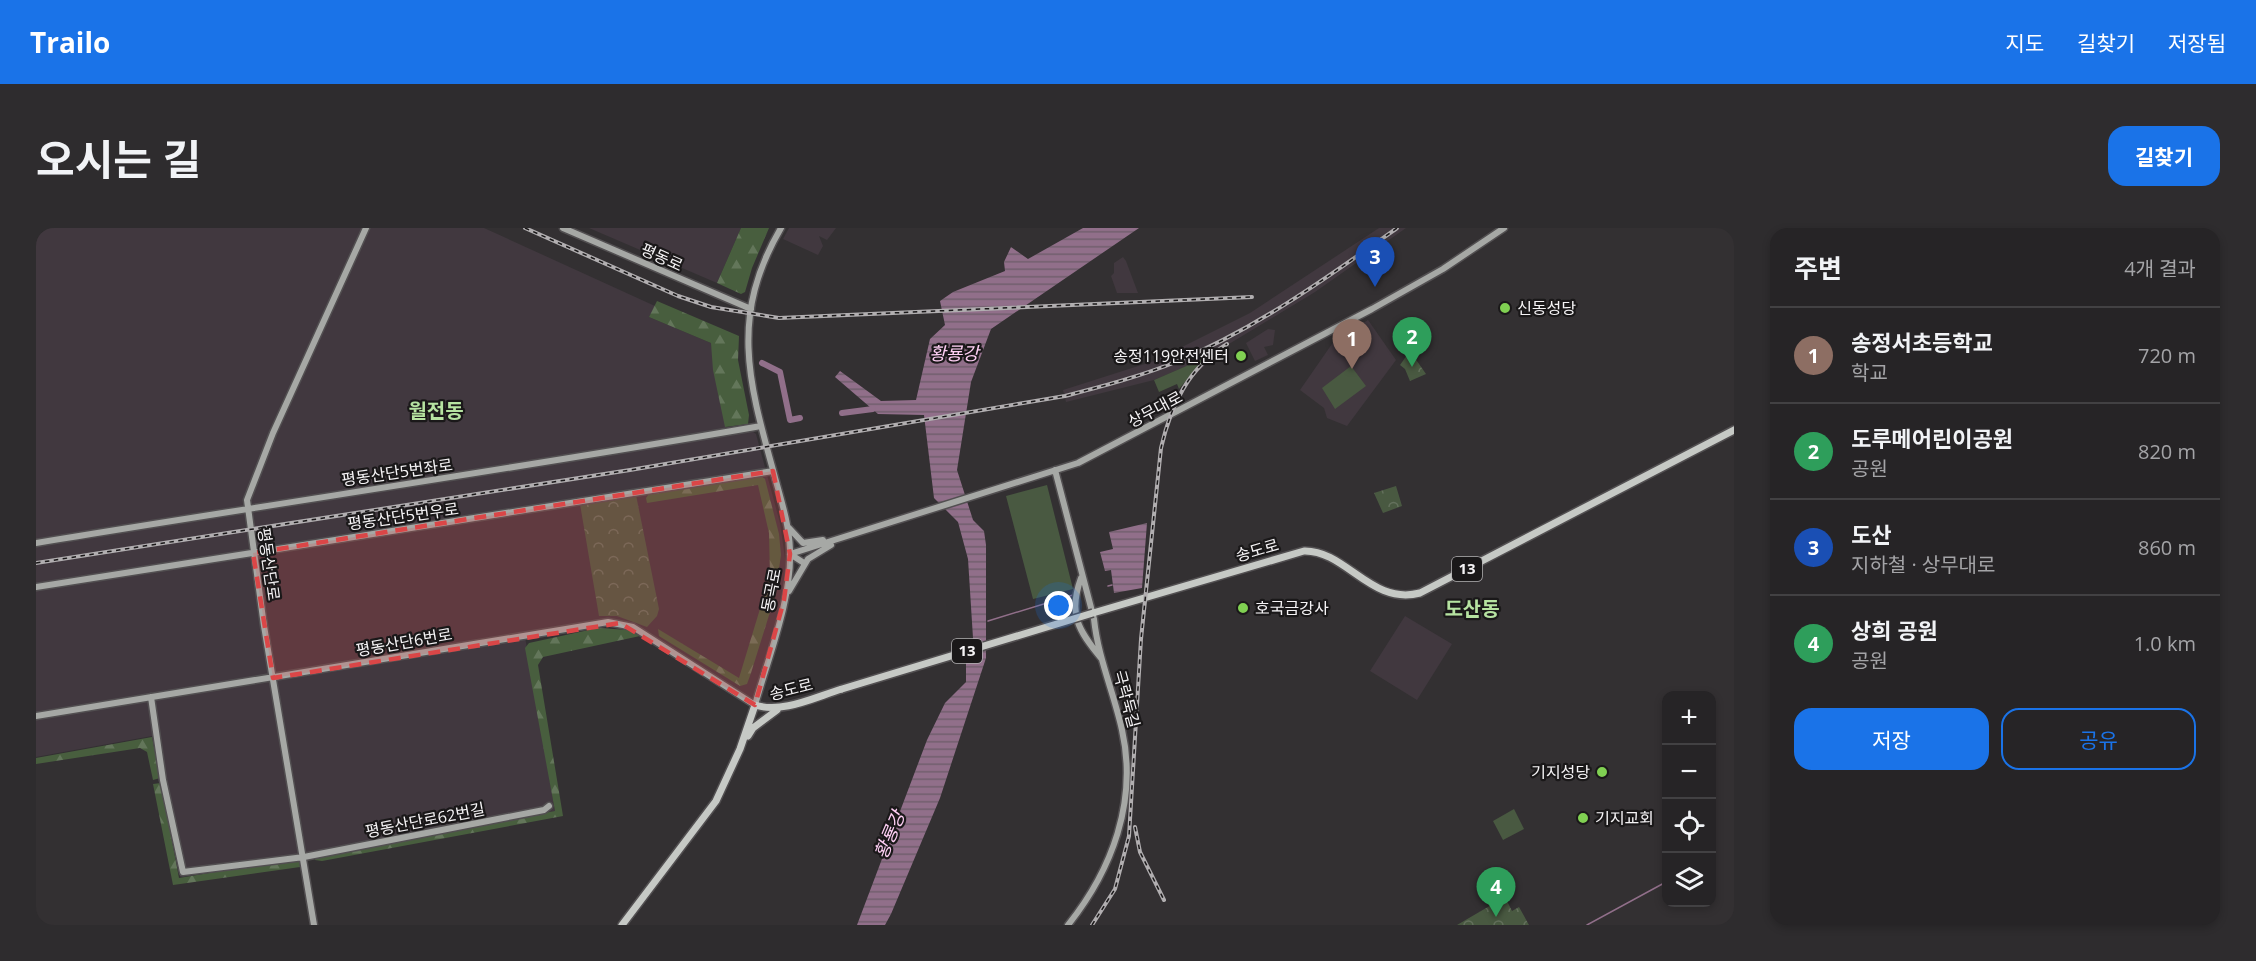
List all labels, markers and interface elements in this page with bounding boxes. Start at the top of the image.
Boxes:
text: Trailo [30,23,110,61]
text: 지도 [2005,29,2044,57]
text: 길찾기 [2077,29,2135,57]
text: 저장됨 [2168,29,2226,57]
button: 길찾기 [2108,126,2220,186]
text: 오시는 길 [36,130,201,187]
street label: 평동로 [637,238,687,276]
pin: 3 [1356,238,1394,287]
text: 주변 [1794,250,1842,286]
text: 4개 결과 [2124,255,2196,282]
place label: 신동성당 [1517,297,1576,319]
marker: 신동성당 [1498,301,1512,315]
pin: 2 [1392,318,1432,367]
pin: 1 [1332,320,1372,369]
text: 송정서초등학교 [1851,327,1993,357]
water label: 황룡강 [929,341,981,365]
text: 1 [1808,342,1819,369]
text: 720 m [2138,342,2196,369]
place label: 송정119안전센터 [1113,345,1229,367]
marker: 송정119안전센터 [1234,349,1248,363]
text: 학교 [1851,359,1888,386]
street label: 상무대로 [1124,385,1186,433]
district label: 월전동 [408,397,464,424]
text: 도루메어린이공원 [1851,423,2013,453]
text: 2 [1808,438,1819,465]
text: 820 m [2138,438,2196,465]
street label: 평동산단5번좌로 [340,453,454,491]
text: 공원 [1851,455,1888,482]
street label: 평동산단5번우로 [346,497,460,535]
text: 도산 [1851,519,1891,549]
street label: 평동산단로 [253,526,285,602]
street label: 송도로 [1233,533,1282,567]
text: 3 [1808,534,1819,561]
text: 860 m [2138,534,2196,561]
text: 지하철 · 상무대로 [1851,551,1995,578]
road number: 13 [1452,557,1482,581]
street label: 동곡로 [756,566,786,614]
your location [1044,591,1073,620]
district label: 도산동 [1444,595,1500,622]
place label: 호국금강사 [1255,597,1329,619]
marker: 호국금강사 [1236,601,1250,615]
text: 상희 공원 [1851,615,1938,645]
street label: 평동산단6번로 [354,623,454,661]
text: 4 [1808,630,1819,657]
text: 1.0 km [2134,630,2196,657]
road number: 13 [952,639,982,663]
text: 공원 [1851,647,1888,674]
street label: 극락둑길 [1109,668,1145,730]
street label: 송도로 [767,673,815,705]
map controls [1662,691,1716,907]
button: + [1662,691,1716,745]
button: 저장 [1794,708,1989,770]
button: 공유 [2001,708,2196,770]
button: − [1662,745,1716,799]
place label: 기지성당 [1531,761,1590,783]
marker: 기지성당 [1595,765,1609,779]
street label: 평동산단로62번길 [363,798,487,842]
button: locate [1662,799,1716,853]
water label: 황룡강 [868,805,911,862]
place label: 기지교회 [1595,807,1654,829]
marker: 기지교회 [1576,811,1590,825]
button: layers [1662,853,1716,907]
pin: 4 [1476,868,1516,917]

